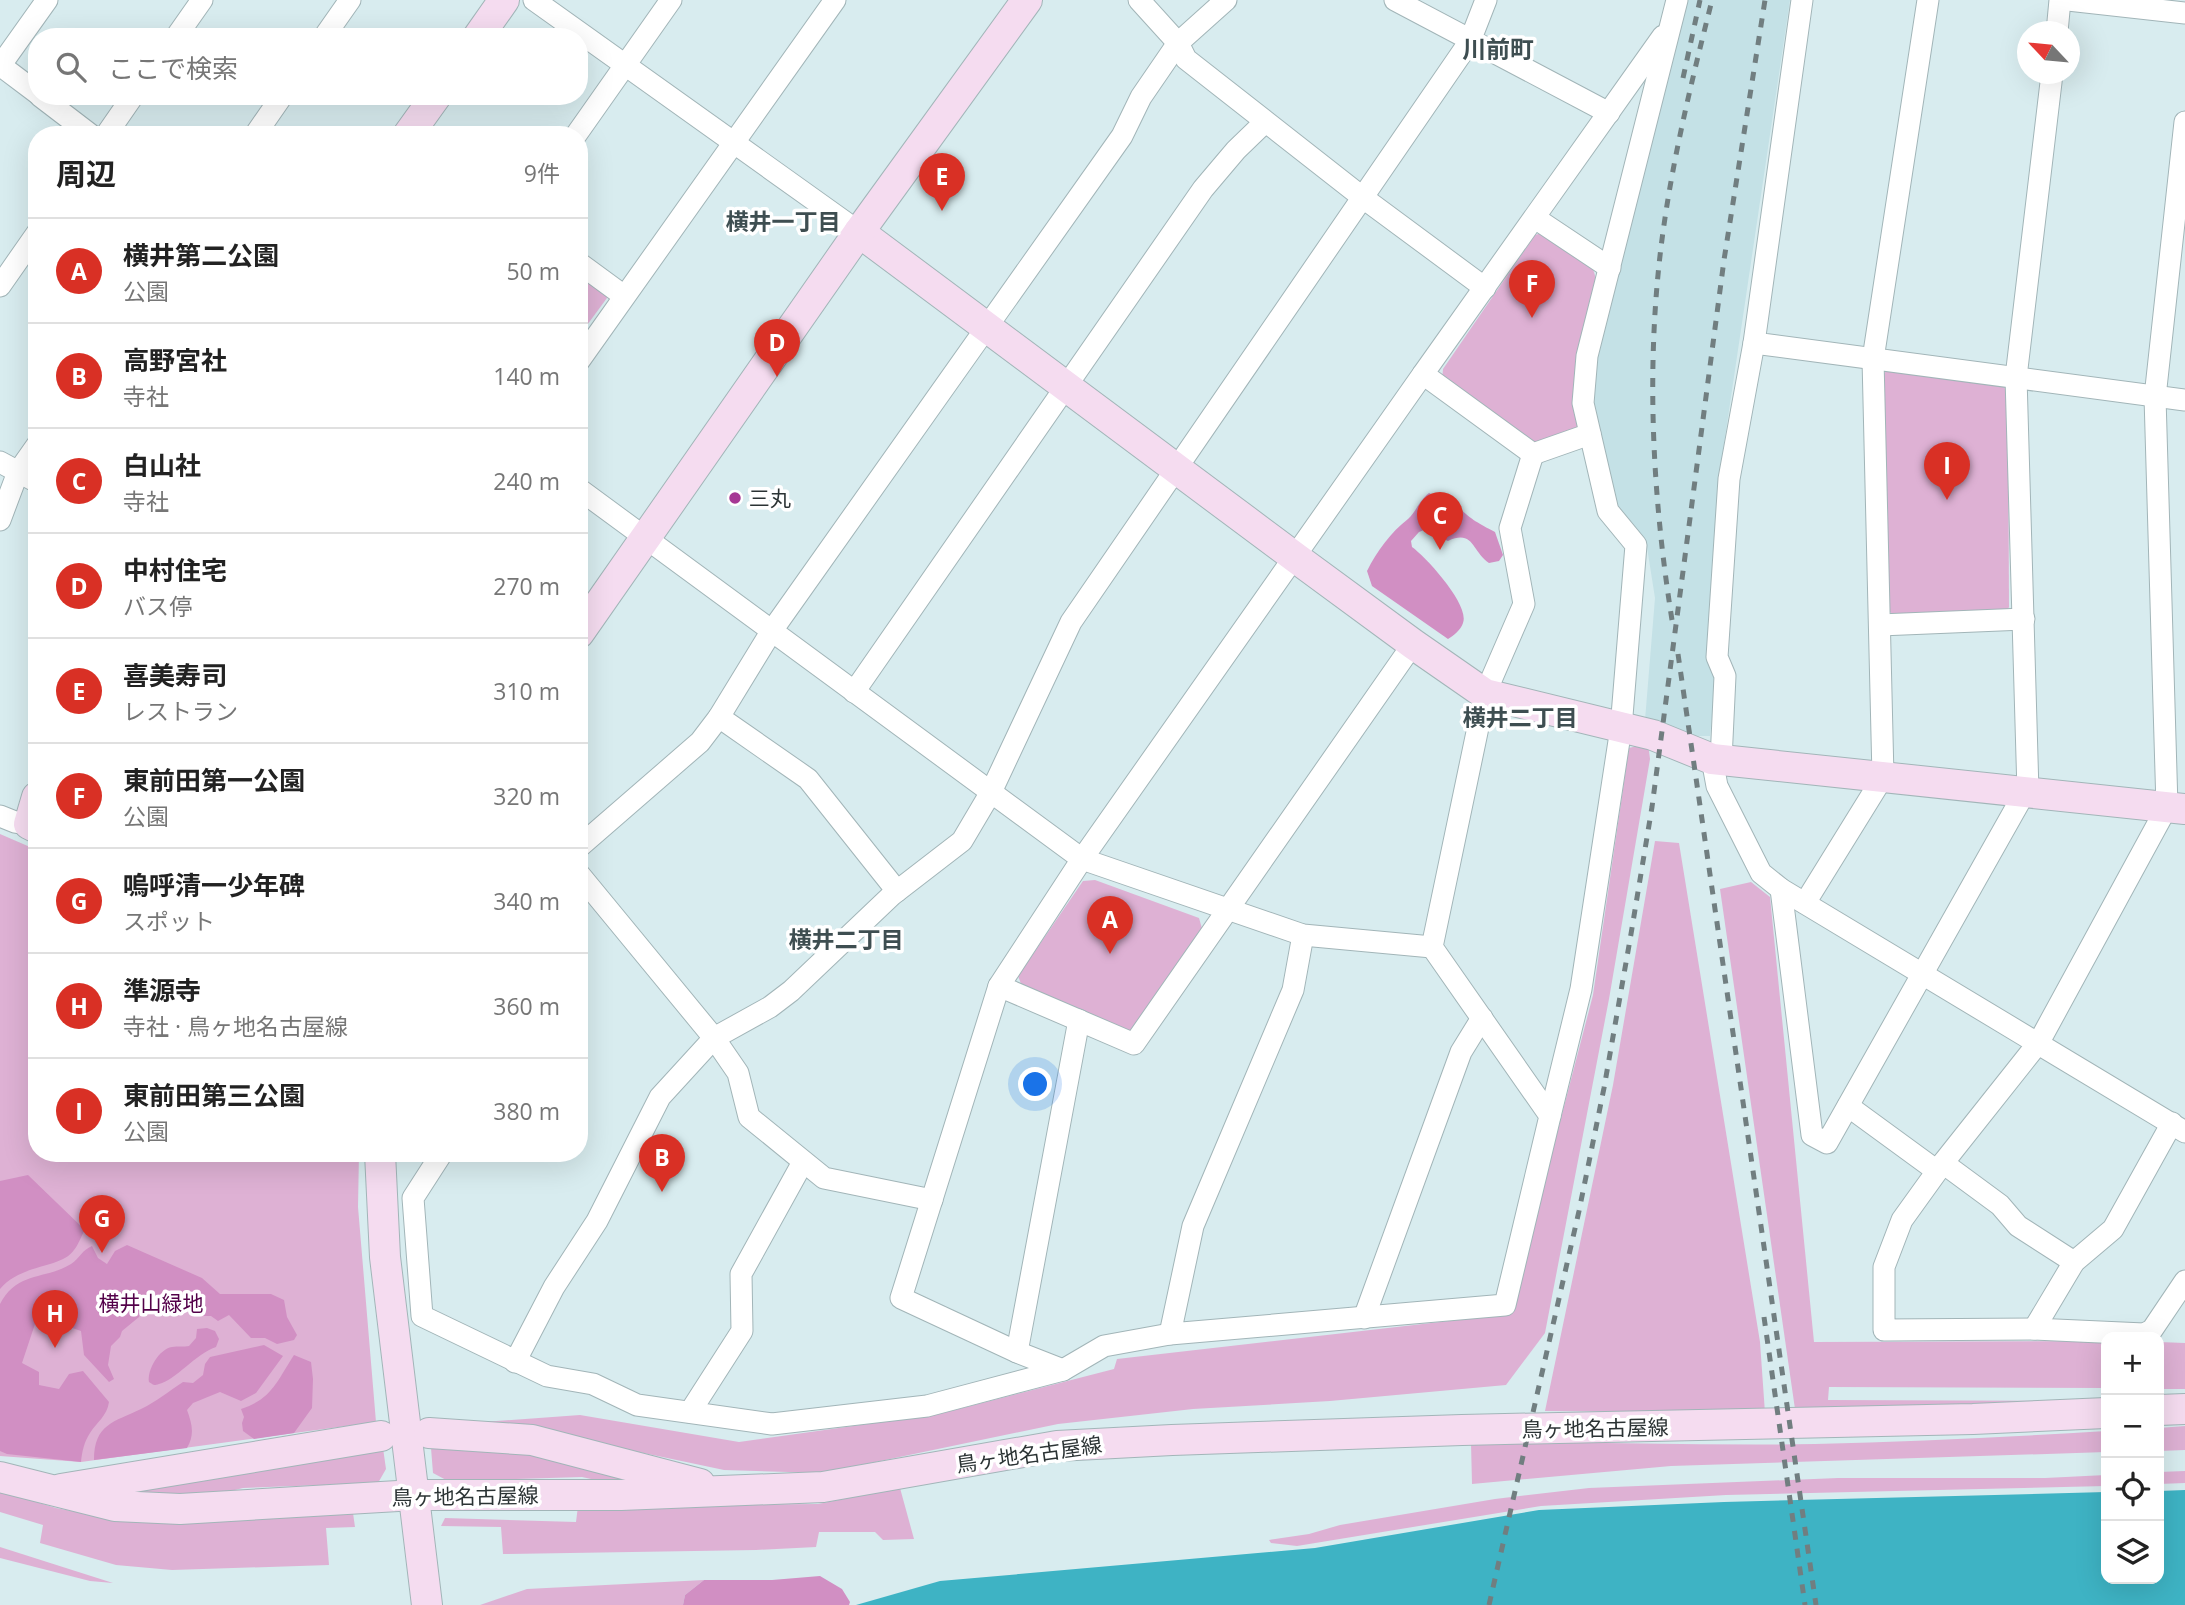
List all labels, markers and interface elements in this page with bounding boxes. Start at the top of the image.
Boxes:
north arrow [2017,21,2080,84]
search box [28,28,588,105]
district label: 川前町 [1462,32,1534,65]
icon: search [52,48,90,86]
text: ここで検索 [108,50,238,86]
text: 周辺 [56,153,116,194]
pin: E [919,153,965,211]
text: 9件 [524,157,560,189]
district label: 横井一丁目 [726,205,841,237]
text: 横井第二公園 [123,237,279,273]
text: A [71,255,87,287]
text: 50 m [506,255,560,287]
pin: F [1509,260,1555,318]
text: 公園 [123,275,169,307]
pin: D [754,319,800,377]
text: 高野宮社 [123,342,227,378]
text: B [71,360,87,392]
text: 140 m [493,360,560,392]
text: 寺社 [123,380,169,412]
pin: I [1924,442,1970,500]
text: 白山社 [123,447,201,483]
text: C [72,465,86,497]
text: 240 m [493,465,560,497]
place label: 三丸 [749,484,791,512]
text: 寺社 [123,485,169,517]
marker: 三丸 [727,490,743,506]
pin: C [1417,492,1463,550]
text: 中村住宅 [123,552,227,588]
text: D [70,570,88,602]
text: 270 m [493,570,560,602]
text: バス停 [123,590,192,622]
text: 喜美寿司 [123,657,227,693]
text: E [73,675,85,707]
text: 310 m [493,675,560,707]
text: レストラン [123,695,238,727]
district label: 横井二丁目 [1463,701,1578,733]
text: 東前田第一公園 [123,762,305,798]
text: F [73,780,85,812]
text: 320 m [493,780,560,812]
text: 公園 [123,800,169,832]
text: 嗚呼清一少年碑 [123,867,305,903]
text: G [71,885,87,917]
text: 340 m [493,885,560,917]
pin: A [1087,896,1133,954]
text: スポット [123,905,215,937]
district label: 横井二丁目 [789,923,904,955]
text: 準源寺 [123,972,201,1008]
text: H [70,990,88,1022]
text: 360 m [493,990,560,1022]
text: 寺社 · 鳥ヶ地名古屋線 [123,1010,348,1042]
your location [1018,1067,1052,1101]
text: 東前田第三公園 [123,1077,305,1113]
text: I [75,1095,83,1127]
text: 380 m [493,1095,560,1127]
text: 公園 [123,1115,169,1147]
pin: B [639,1134,685,1192]
pin: G [79,1195,125,1253]
park label: 横井山緑地 [99,1289,204,1317]
pin: H [32,1290,78,1348]
map controls [2101,1332,2164,1584]
button: + [2101,1332,2164,1395]
button: − [2101,1395,2164,1458]
street label: 鳥ヶ地名古屋線 [1521,1413,1669,1443]
street label: 鳥ヶ地名古屋線 [954,1430,1104,1478]
button: locate [2101,1458,2164,1521]
street label: 鳥ヶ地名古屋線 [391,1481,539,1511]
button: layers [2101,1521,2164,1584]

